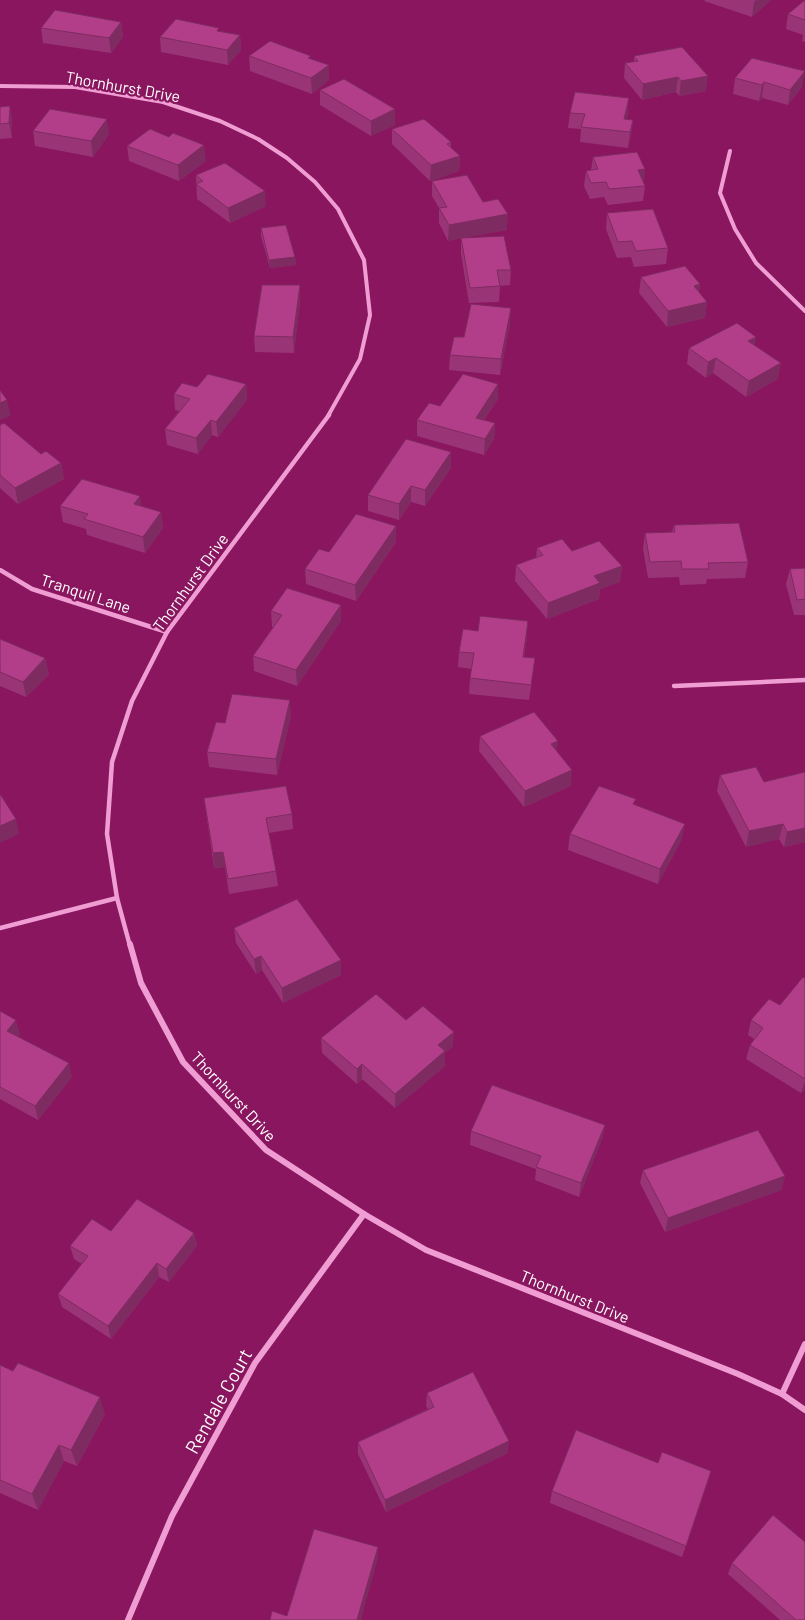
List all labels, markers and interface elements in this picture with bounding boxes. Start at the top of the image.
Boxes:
street label: Thornhurst Drive [64,67,182,105]
street label: Thornhurst Drive [148,529,232,635]
street label: Tranquil Lane [39,570,133,616]
street label: Thornhurst Drive [187,1047,281,1145]
street label: Thornhurst Drive [518,1265,632,1327]
street label: Rendale Court [180,1345,256,1457]

